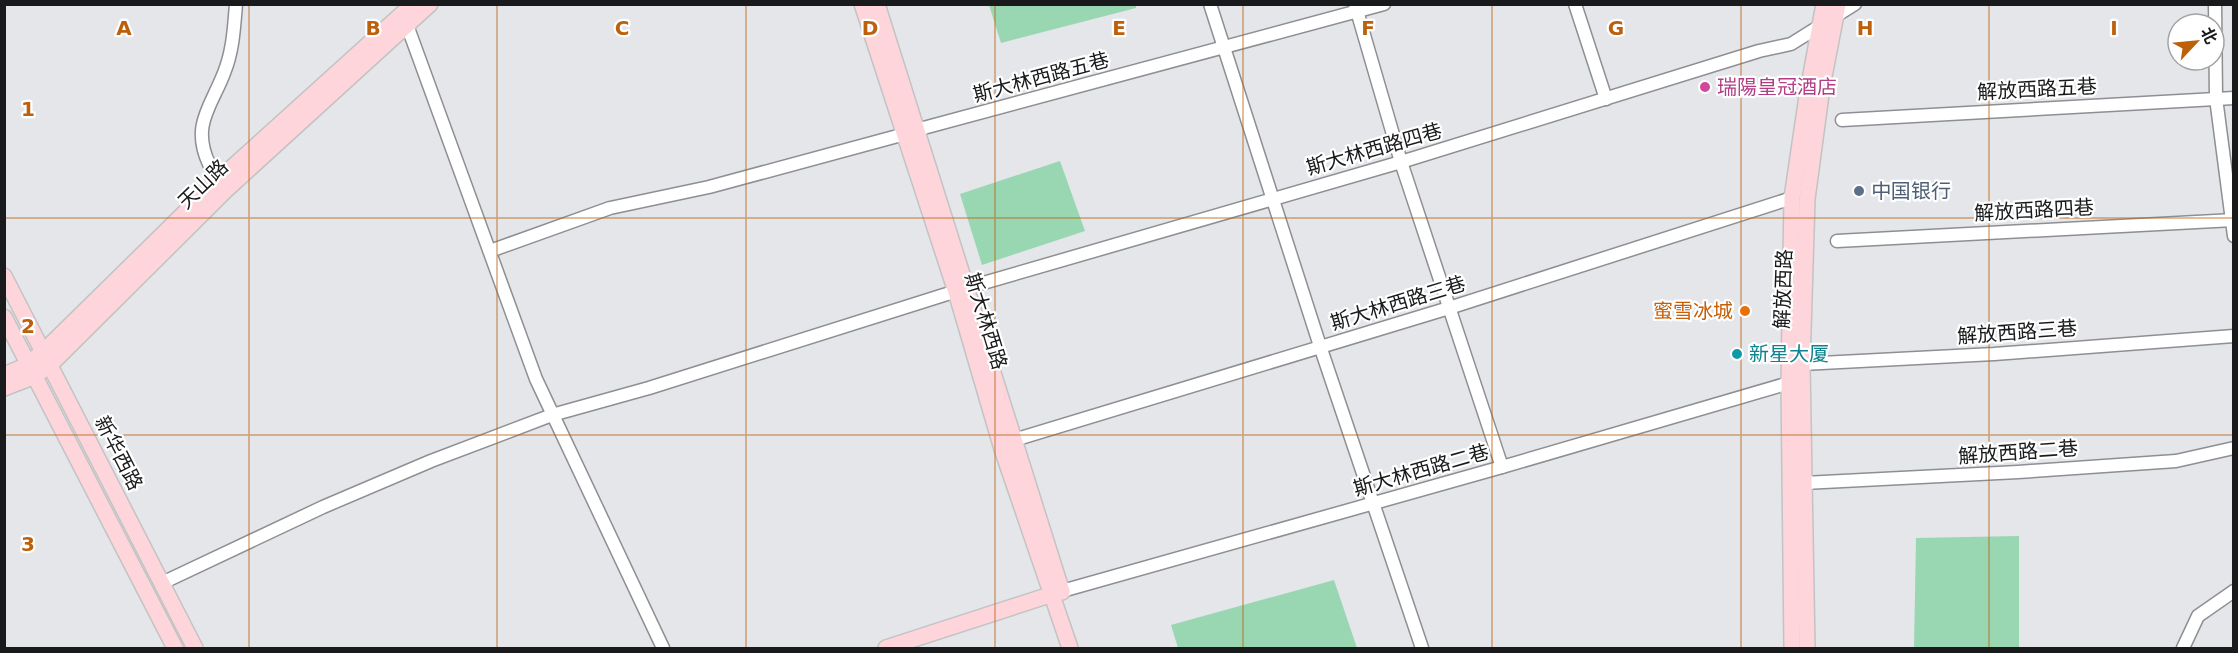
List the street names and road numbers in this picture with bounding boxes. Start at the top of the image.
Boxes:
street label: 斯大林西路五巷 [970,47,1112,107]
street label: 解放西路五巷 [1976,74,2098,104]
street label: 斯大林西路四巷 [1303,118,1445,180]
street label: 天山路 [173,155,233,213]
street label: 解放西路四巷 [1973,195,2095,225]
street label: 解放西路 [1770,249,1796,329]
street label: 斯大林西路 [960,270,1012,372]
street label: 斯大林西路三巷 [1328,271,1468,335]
street label: 解放西路三巷 [1956,316,2078,348]
street label: 新华西路 [90,412,148,494]
street label: 解放西路二巷 [1957,436,2079,468]
street label: 斯大林西路二巷 [1350,439,1492,501]

